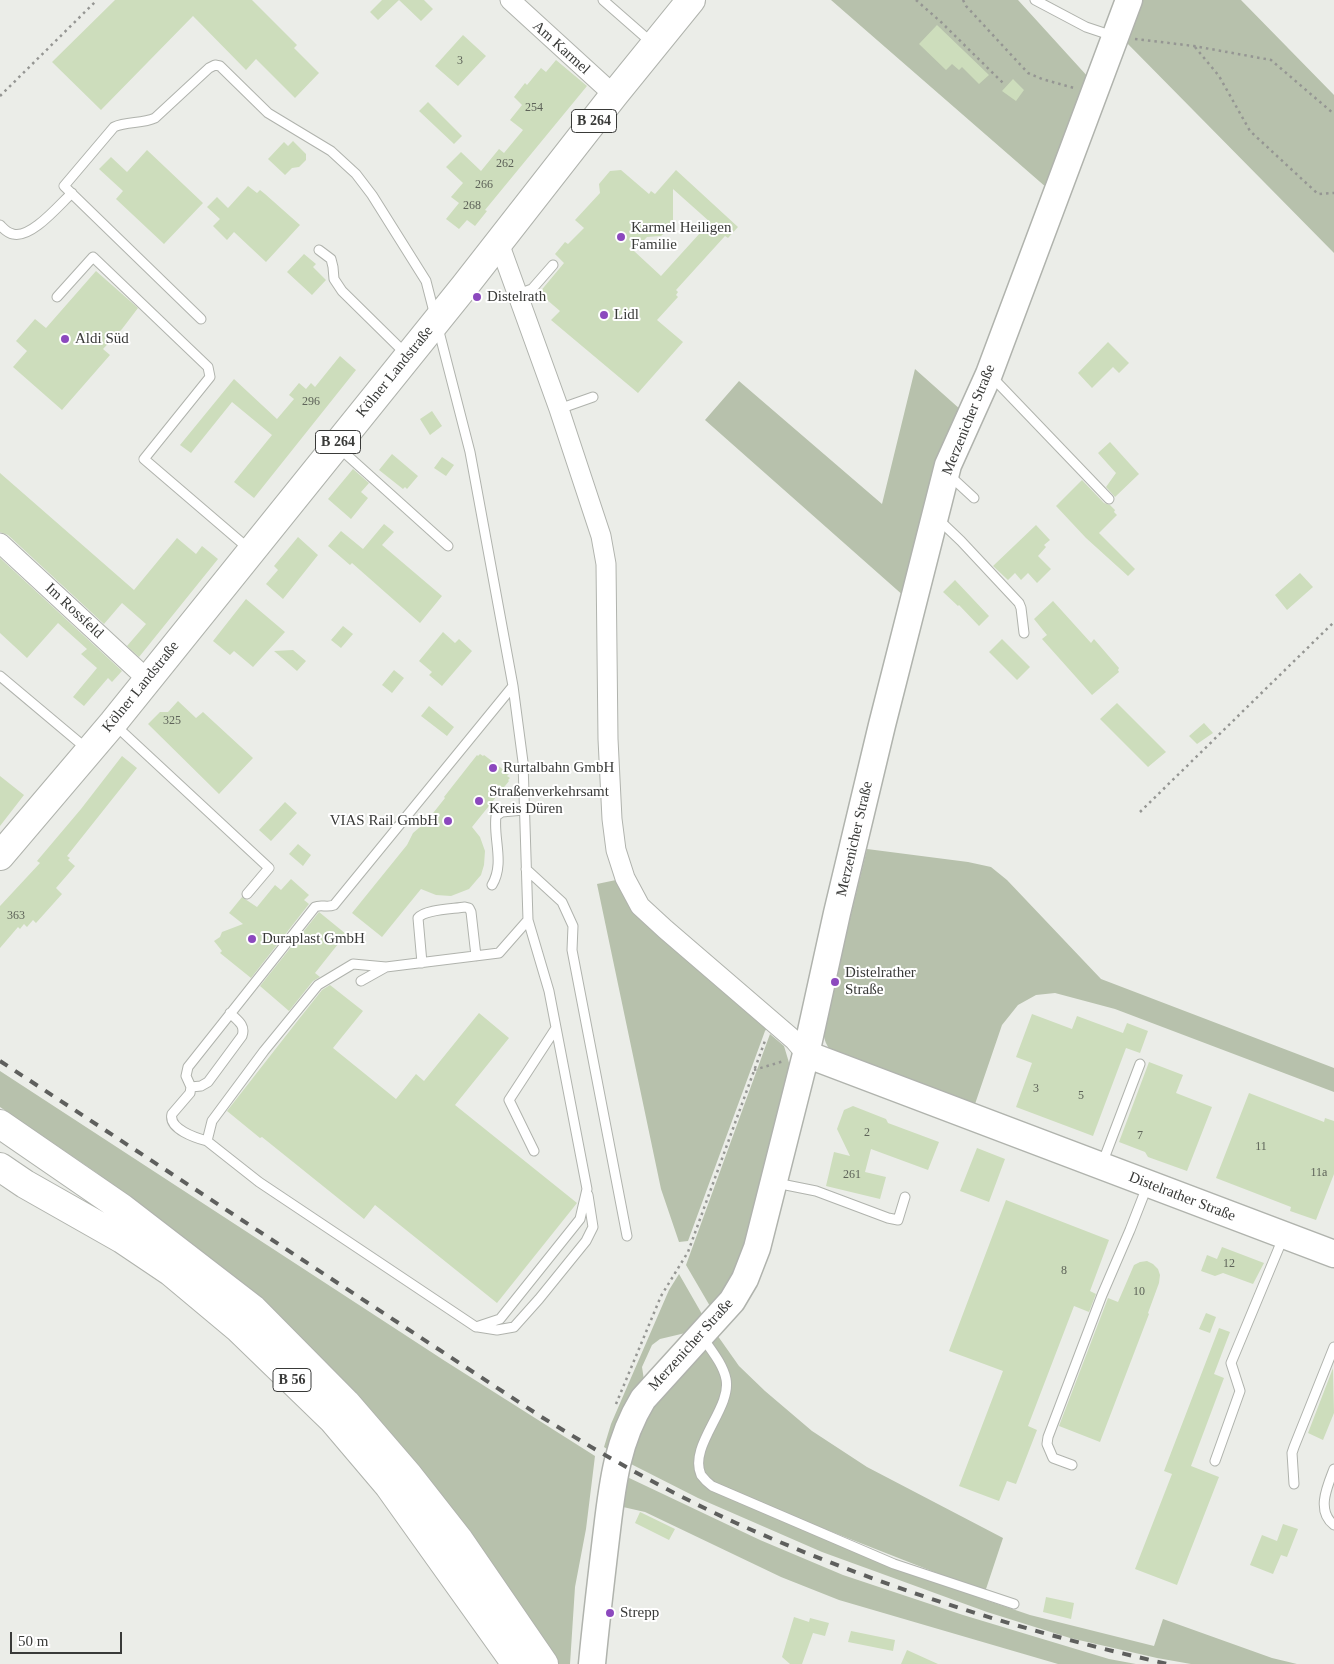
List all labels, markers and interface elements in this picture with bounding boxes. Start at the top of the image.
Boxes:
street label: Am Karmel [529,17,593,79]
house number: 3 [457,54,463,68]
house number: 254 [525,101,543,115]
road number: B 264 [572,110,616,132]
house number: 262 [496,157,514,171]
house number: 266 [475,178,493,192]
house number: 268 [463,199,481,213]
place label: Karmel Heiligen Familie [631,219,731,254]
marker: Karmel Heiligen Familie [615,231,627,243]
place label: Distelrath [487,288,546,306]
marker: Distelrath [471,291,483,303]
place label: Lidl [614,306,639,324]
marker: Lidl [598,309,610,321]
street label: Kölner Landstraße [353,323,437,421]
place label: Aldi Süd [75,330,129,348]
marker: Aldi Süd [59,333,71,345]
street label: Merzenicher Straße [939,362,999,478]
house number: 296 [302,395,320,409]
road number: B 264 [316,431,360,454]
street label: Im Rossfeld [41,580,107,642]
street label: Kölner Landstraße [99,638,183,736]
house number: 325 [163,714,181,728]
place label: Rurtalbahn GmbH [503,759,614,777]
marker: Rurtalbahn GmbH [487,762,499,774]
street label: Merzenicher Straße [833,780,877,898]
place label: Straßenverkehrsamt Kreis Düren [489,783,609,818]
marker: Straßenverkehrsamt Kreis Düren [473,795,485,807]
place label: VIAS Rail GmbH [330,812,438,830]
marker: VIAS Rail GmbH [442,815,454,827]
house number: 363 [7,909,25,923]
place label: Duraplast GmbH [262,930,365,948]
marker: Duraplast GmbH [246,933,258,945]
place label: Distelrather Straße [845,964,916,999]
marker: Distelrather Straße [829,976,841,988]
house number: 3 [1033,1082,1039,1096]
house number: 5 [1078,1089,1084,1103]
house number: 2 [864,1126,870,1140]
house number: 7 [1137,1129,1143,1143]
house number: 11 [1255,1140,1267,1154]
house number: 11a [1311,1166,1327,1180]
house number: 261 [843,1168,861,1182]
street label: Distelrather Straße [1126,1168,1238,1226]
house number: 12 [1223,1257,1235,1271]
house number: 8 [1061,1264,1067,1278]
house number: 10 [1133,1285,1145,1299]
street label: Merzenicher Straße [645,1295,737,1395]
road number: B 56 [273,1368,311,1392]
place label: Strepp [620,1604,659,1622]
marker: Strepp [604,1607,616,1619]
scale bar [12,1622,125,1654]
text: 50 m [18,1633,48,1649]

